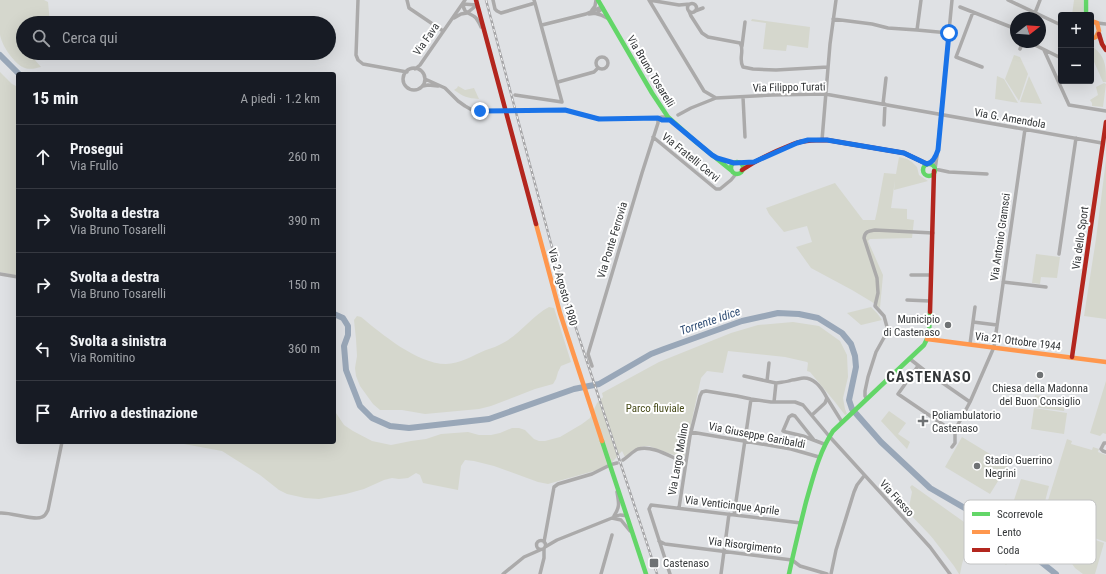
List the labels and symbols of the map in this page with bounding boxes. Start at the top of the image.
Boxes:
north arrow [1010,12,1046,48]
street label: Via Fava [411,21,442,58]
route start [940,24,958,42]
street label: Via Bruno Tosarelli [624,33,677,109]
street label: Via Filippo Turati [753,80,825,95]
route end [471,102,489,120]
street label: Via G. Amendola [973,106,1047,131]
street label: Via Fratelli Cervi [659,130,722,185]
street label: Via Antonio Gramsci [988,192,1013,282]
street label: Via Ponte Ferrovia [595,200,630,280]
street label: Via dello Sport [1070,206,1091,271]
street label: Via 2 Agosto 1980 [545,247,580,327]
water label: Torrente Idice [678,304,743,338]
place label: Municipio di Castenaso [883,313,940,339]
marker: Municipio di Castenaso [943,320,953,330]
street label: Via 21 Ottobre 1944 [974,330,1062,353]
district label: CASTENASO [886,368,972,386]
marker: Chiesa della Madonna del Buon Consiglio [1035,370,1045,380]
place label: Chiesa della Madonna del Buon Consiglio [992,382,1088,408]
park label: Parco fluviale [626,402,684,415]
place label: Poliambulatorio Castenaso [932,409,1001,435]
marker: Poliambulatorio Castenaso [917,415,929,427]
street label: Via Giuseppe Garibaldi [707,420,806,451]
street label: Via Largo Molino [666,421,691,496]
place label: Stadio Guerrino Negrini [985,454,1053,480]
marker: Stadio Guerrino Negrini [972,461,982,471]
street label: Via Fiesso [877,477,917,520]
street label: Via Venticinque Aprile [684,493,780,518]
legend [964,500,1096,564]
text: Scorrevole [997,508,1043,521]
text: Lento [997,526,1022,539]
street label: Via Risorgimento [707,535,783,557]
text: Coda [997,544,1019,557]
marker: Castenaso [648,557,660,569]
place label: Castenaso [663,557,710,570]

